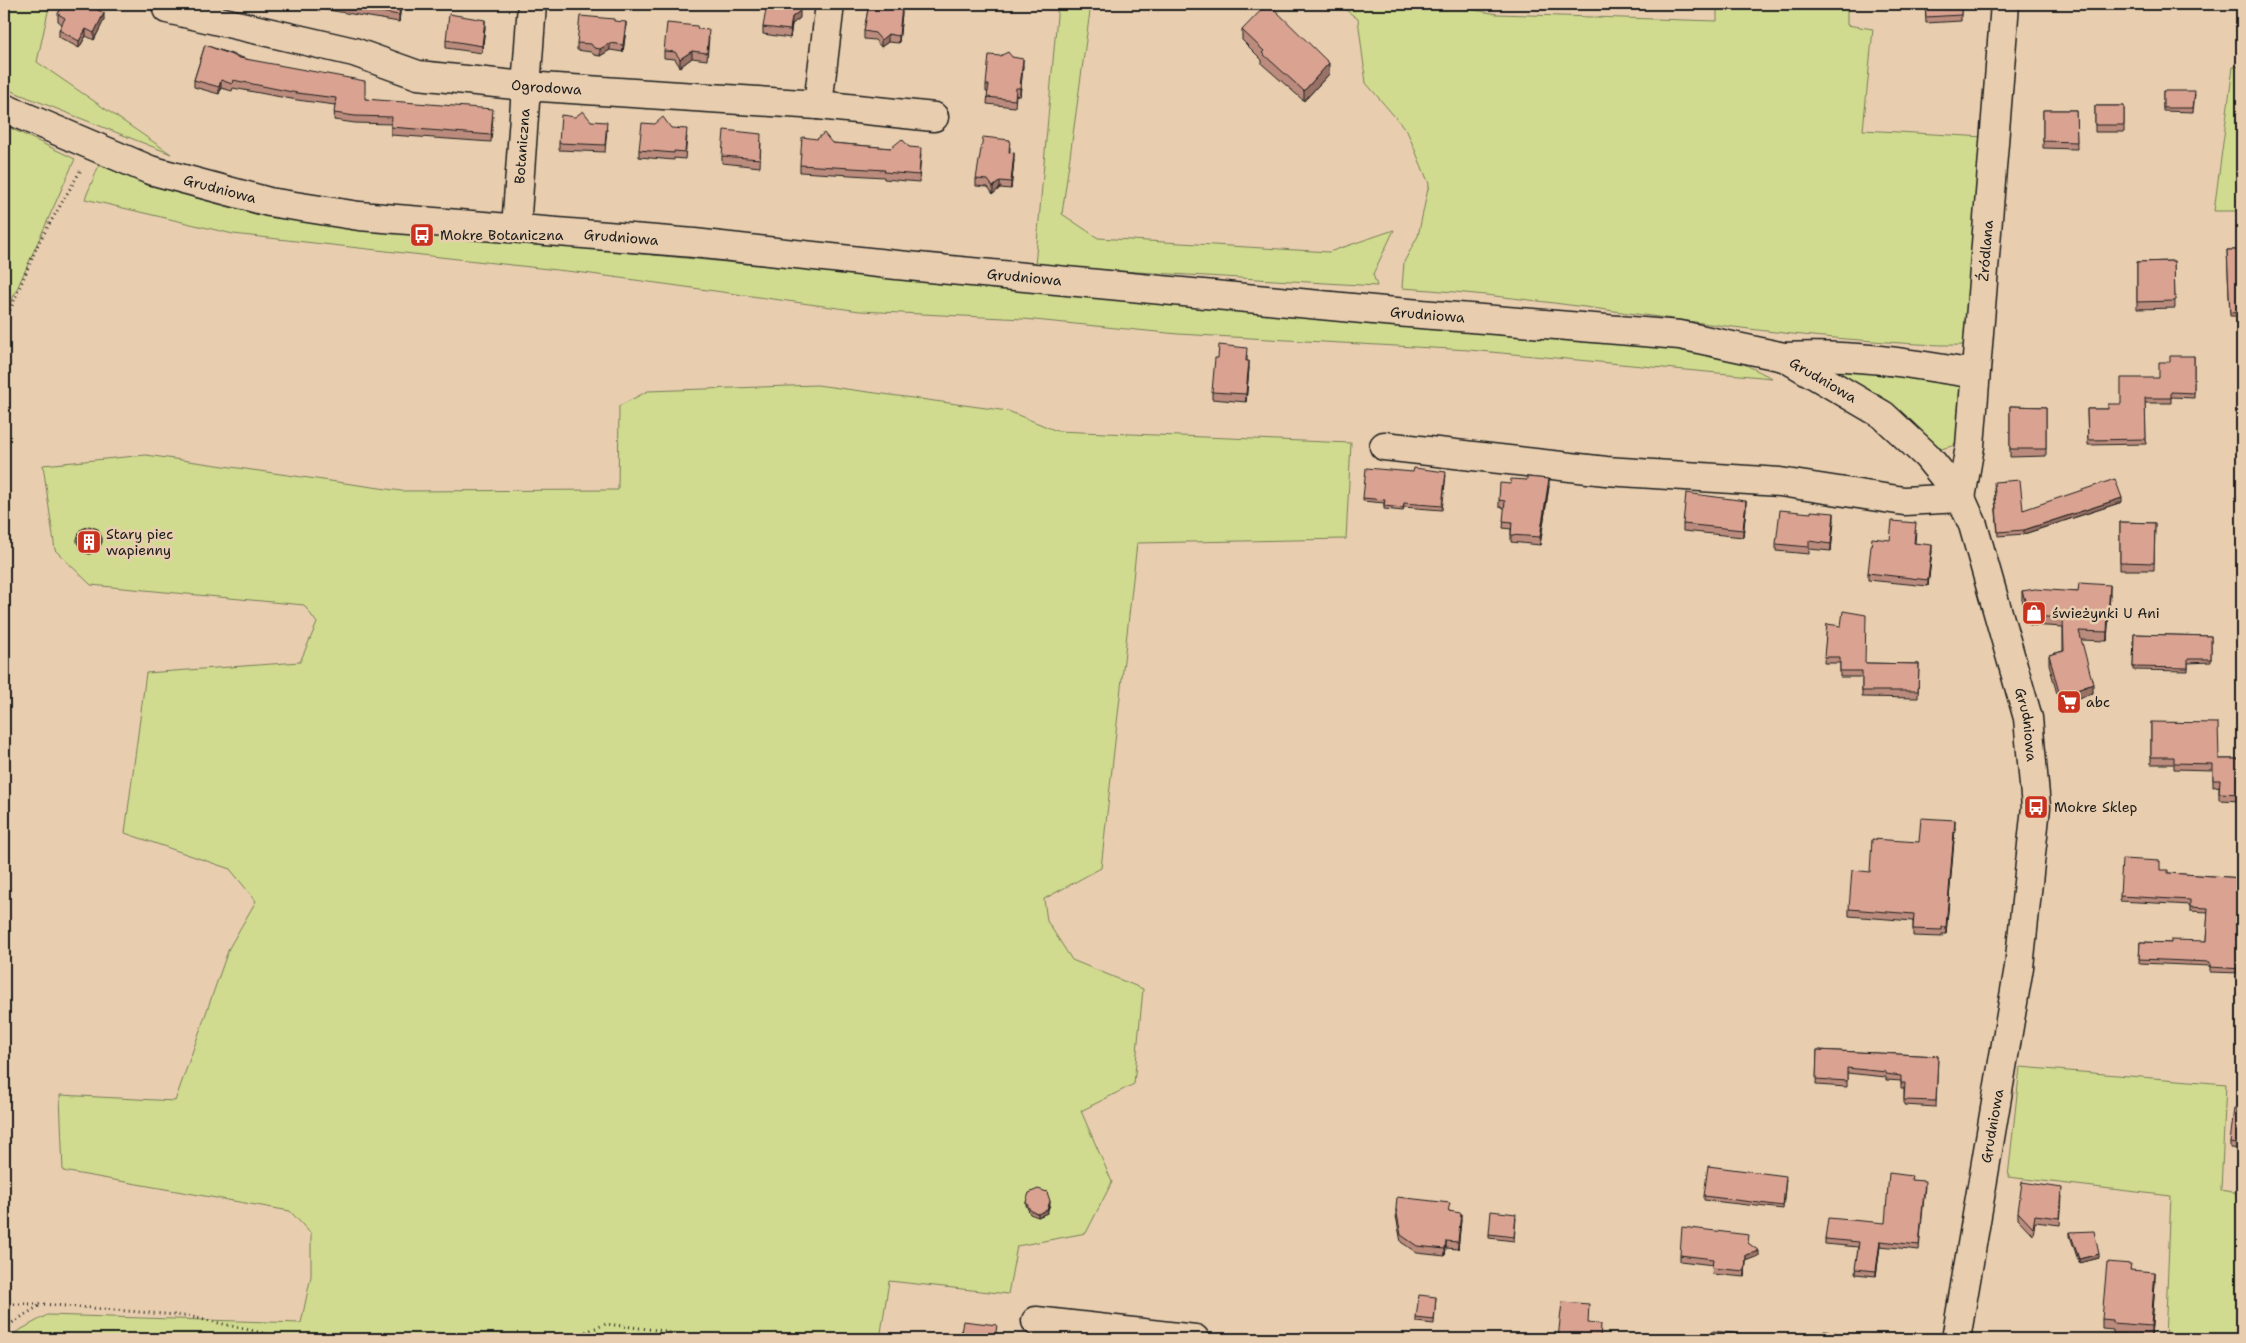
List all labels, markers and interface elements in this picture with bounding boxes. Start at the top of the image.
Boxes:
street label: Ogrodowa [510,76,583,99]
street label: Botaniczna [510,108,534,185]
street label: Grudniowa [181,170,259,207]
street label: Źródlana [1974,219,1997,282]
bus stop icon: Mokre Botaniczna [409,222,435,248]
street label: Grudniowa [583,225,660,249]
place label: Mokre Botaniczna [440,226,564,244]
street label: Grudniowa [986,265,1063,290]
street label: Grudniowa [1389,303,1466,327]
street label: Grudniowa [1786,353,1860,407]
place label: Stary piec wapienny [106,525,173,559]
building icon: Stary piec wapienny [76,529,102,555]
shop icon: świeżynki U Ani [2021,600,2047,626]
place label: świeżynki U Ani [2052,604,2160,622]
street label: Grudniowa [2011,685,2041,763]
supermarket icon: abc [2056,689,2082,715]
place label: abc [2086,693,2110,711]
bus stop icon: Mokre Sklep [2023,794,2049,820]
place label: Mokre Sklep [2054,798,2138,816]
street label: Grudniowa [1977,1087,2007,1164]

